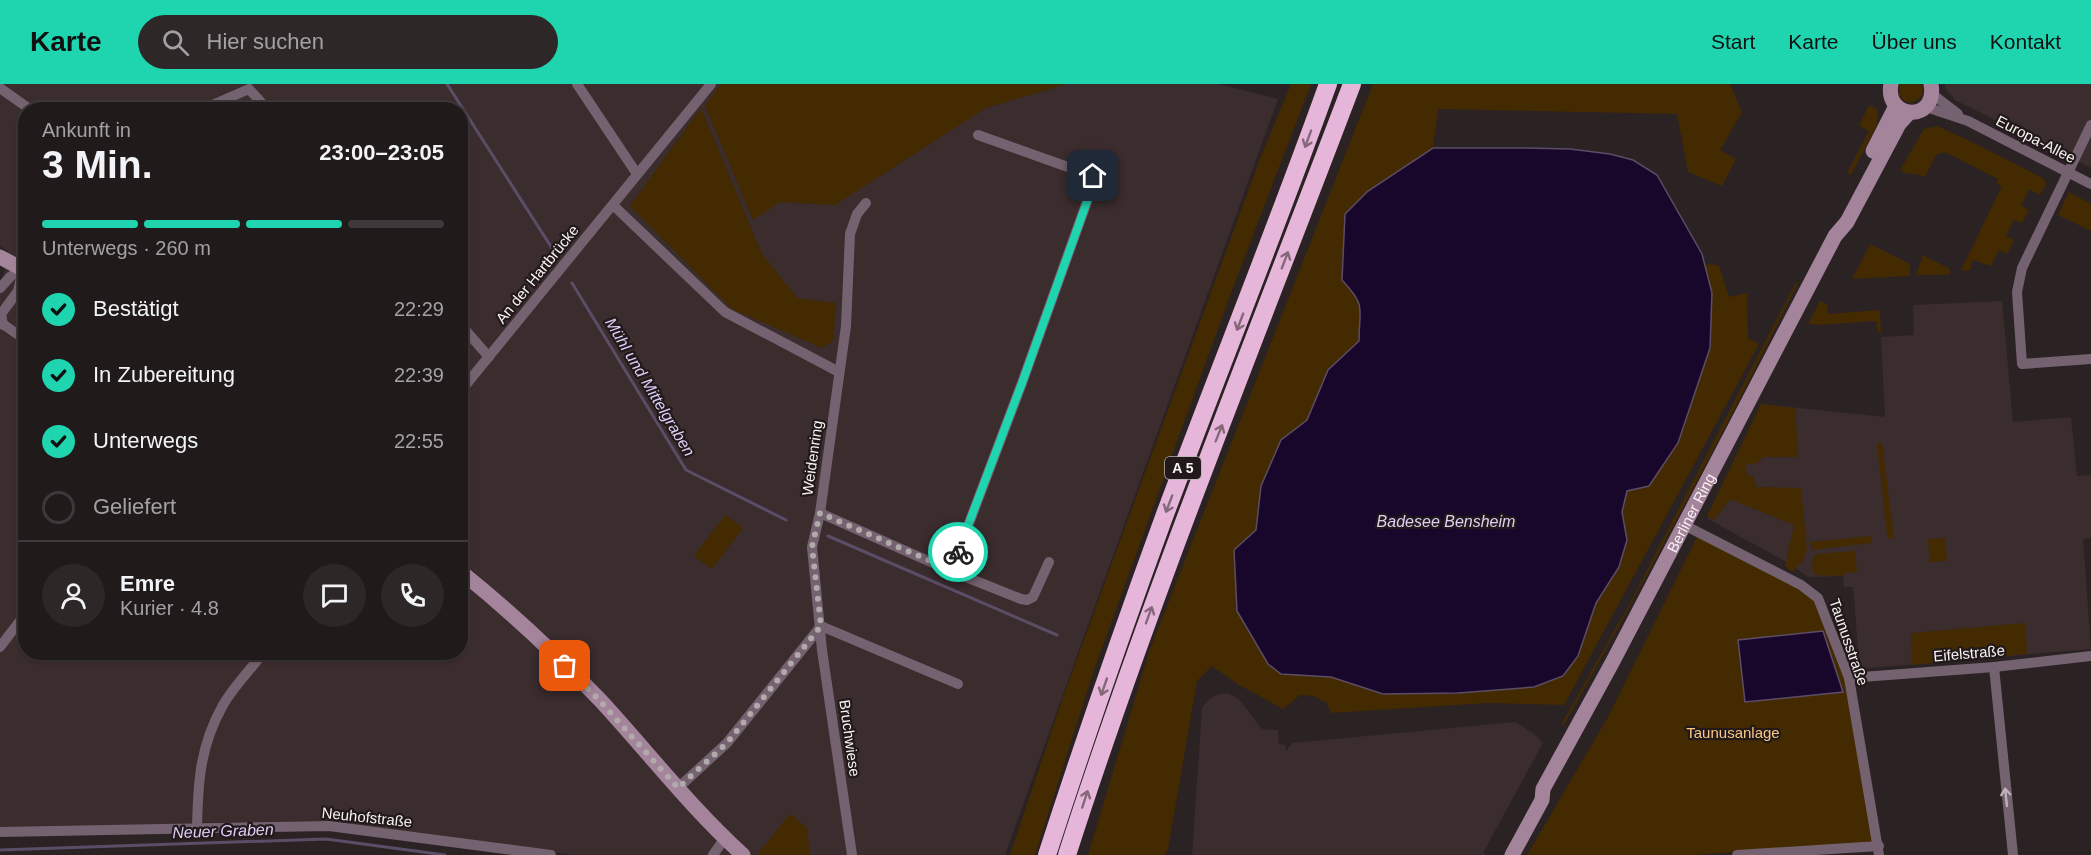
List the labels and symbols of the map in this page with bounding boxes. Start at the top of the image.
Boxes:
street label: Europa-Allee [1994,112,2078,166]
one-way arrow [1302,129,1313,148]
pin [1067,150,1118,201]
street label: An der Hartbrücke [492,221,582,327]
one-way arrow [1281,251,1292,270]
one-way arrow [1233,312,1244,330]
water label: Mühl und Mittelgraben [602,315,698,459]
street label: Weidenring [798,419,826,497]
one-way arrow [1214,424,1225,443]
road number: A 5 [1165,457,1201,479]
street label: Berliner Ring [1663,470,1718,555]
one-way arrow [1163,494,1174,512]
water label: Badesee Bensheim [1377,513,1515,530]
courier [928,522,988,582]
street label: Taunusstraße [1826,596,1872,688]
one-way arrow [1145,606,1156,625]
pin [539,640,590,691]
street label: Eifelstraße [1933,641,2005,665]
one-way arrow [1097,677,1108,696]
street label: Bruchwiese [836,698,864,778]
park label: Taunusanlage [1686,724,1780,741]
one-way arrow [2001,787,2012,807]
one-way arrow [1080,790,1091,809]
street label: Neuhofstraße [321,804,413,830]
water label: Neuer Graben [172,821,274,841]

